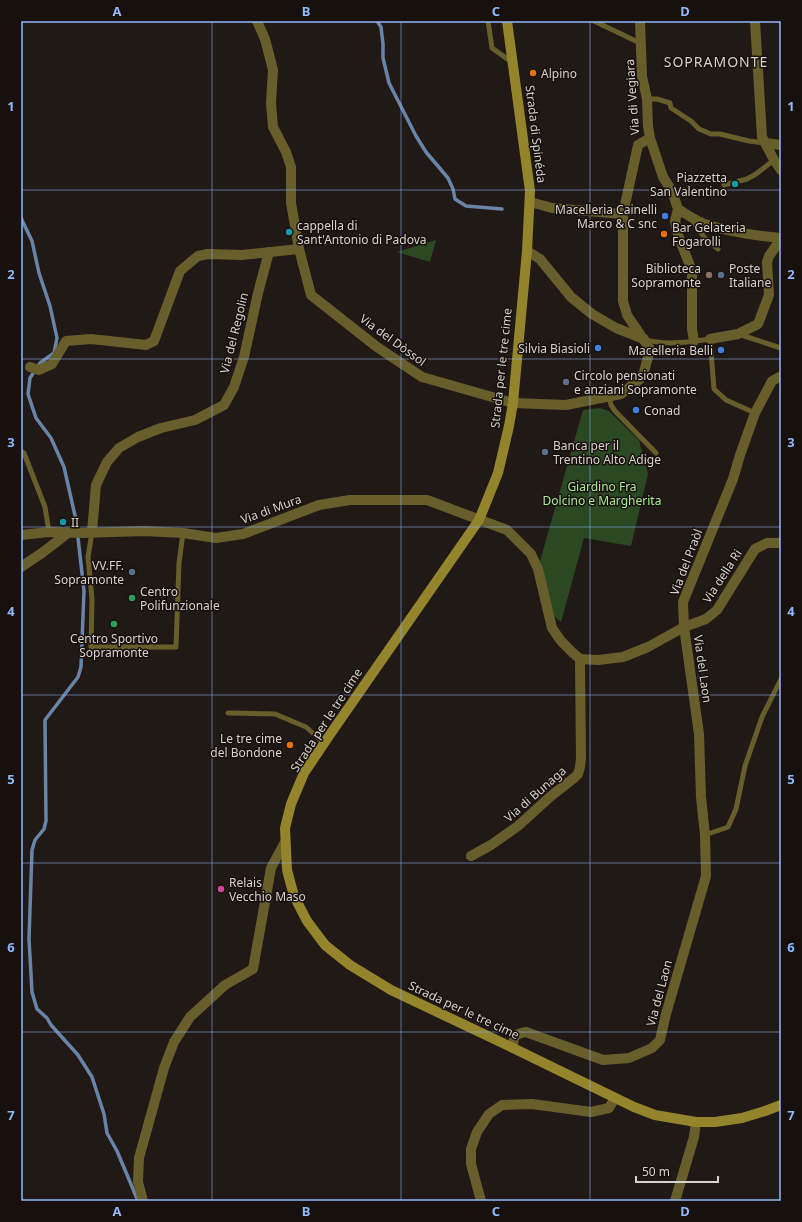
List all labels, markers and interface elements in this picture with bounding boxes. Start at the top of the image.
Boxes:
text: A [113,2,122,20]
text: B [302,2,310,20]
text: C [492,2,500,20]
text: D [680,2,690,20]
district label: SOPRAMONTE [664,52,768,71]
street label: Via di Vegiara [621,58,643,136]
place label: Alpino [541,65,577,82]
marker: Alpino [528,68,538,78]
street label: Strada di Spinéda [522,84,550,184]
text: 1 [7,97,15,115]
text: 1 [787,97,795,115]
place label: Piazzetta San Valentino [650,169,727,200]
marker: Piazzetta San Valentino [730,179,740,189]
place label: Macelleria Cainelli Marco & C snc [555,201,657,232]
marker: Macelleria Cainelli Marco & C snc [660,211,670,221]
place label: cappella di Sant'Antonio di Padova [297,217,427,248]
place label: Bar Gelateria Fogarolli [672,219,746,250]
marker: cappella di Sant'Antonio di Padova [284,227,294,237]
marker: Bar Gelateria Fogarolli [659,229,669,239]
place label: Biblioteca Sopramonte [631,260,701,291]
place label: Poste Italiane [729,260,771,291]
text: 2 [7,265,15,283]
text: 2 [787,265,795,283]
marker: Biblioteca Sopramonte [704,270,714,280]
marker: Poste Italiane [716,270,726,280]
street label: Via del Regolin [216,291,252,375]
street label: Strada per le tre cime [486,307,516,429]
street label: Via del Dòssol [356,310,430,370]
place label: Silvia Biasioli [518,340,590,357]
place label: Macelleria Belli [628,342,713,359]
marker: Silvia Biasioli [593,343,603,353]
marker: Macelleria Belli [716,345,726,355]
place label: Circolo pensionati e anziani Sopramonte [574,367,697,398]
marker: Circolo pensionati e anziani Sopramonte [561,377,571,387]
place label: Conad [644,402,680,419]
marker: Conad [631,405,641,415]
text: 3 [7,433,15,451]
text: 3 [787,433,795,451]
place label: Banca per il Trentino Alto Adige [553,437,661,468]
marker: Banca per il Trentino Alto Adige [540,447,550,457]
park label: Giardino Fra Dolcino e Margherita [543,478,661,509]
street label: Via di Mura [238,490,304,528]
place label: II [71,514,79,531]
marker: II [58,517,68,527]
street label: Via del Praòl [666,526,706,598]
street label: Via della Ri [698,546,746,606]
place label: VV.FF. Sopramonte [54,557,124,588]
marker: VV.FF. Sopramonte [127,567,137,577]
place label: Centro Polifunzionale [140,583,220,614]
marker: Centro Polifunzionale [127,593,137,603]
text: 4 [7,602,15,620]
text: 4 [787,602,795,620]
marker: Centro Sportivo Sopramonte [109,619,119,629]
place label: Centro Sportivo Sopramonte [70,630,158,661]
street label: Via del Laon [690,634,716,704]
street label: Strada per le tre cime [286,665,366,775]
place label: Le tre cime del Bondone [210,730,282,761]
marker: Le tre cime del Bondone [285,740,295,750]
street label: Via di Bunaga [500,762,570,826]
text: 5 [7,770,15,788]
text: 5 [787,770,795,788]
place label: Relais Vecchio Maso [229,874,306,905]
marker: Relais Vecchio Maso [216,884,226,894]
text: 6 [7,938,15,956]
text: 6 [787,938,795,956]
street label: Via del Laon [642,958,676,1028]
street label: Strada per le tre cime [406,977,522,1043]
text: 7 [7,1106,15,1124]
text: 7 [787,1106,795,1124]
scale bar [636,1158,718,1184]
text: 50 m [642,1163,670,1180]
text: A [113,1202,122,1220]
text: B [302,1202,310,1220]
text: C [492,1202,500,1220]
text: D [680,1202,690,1220]

